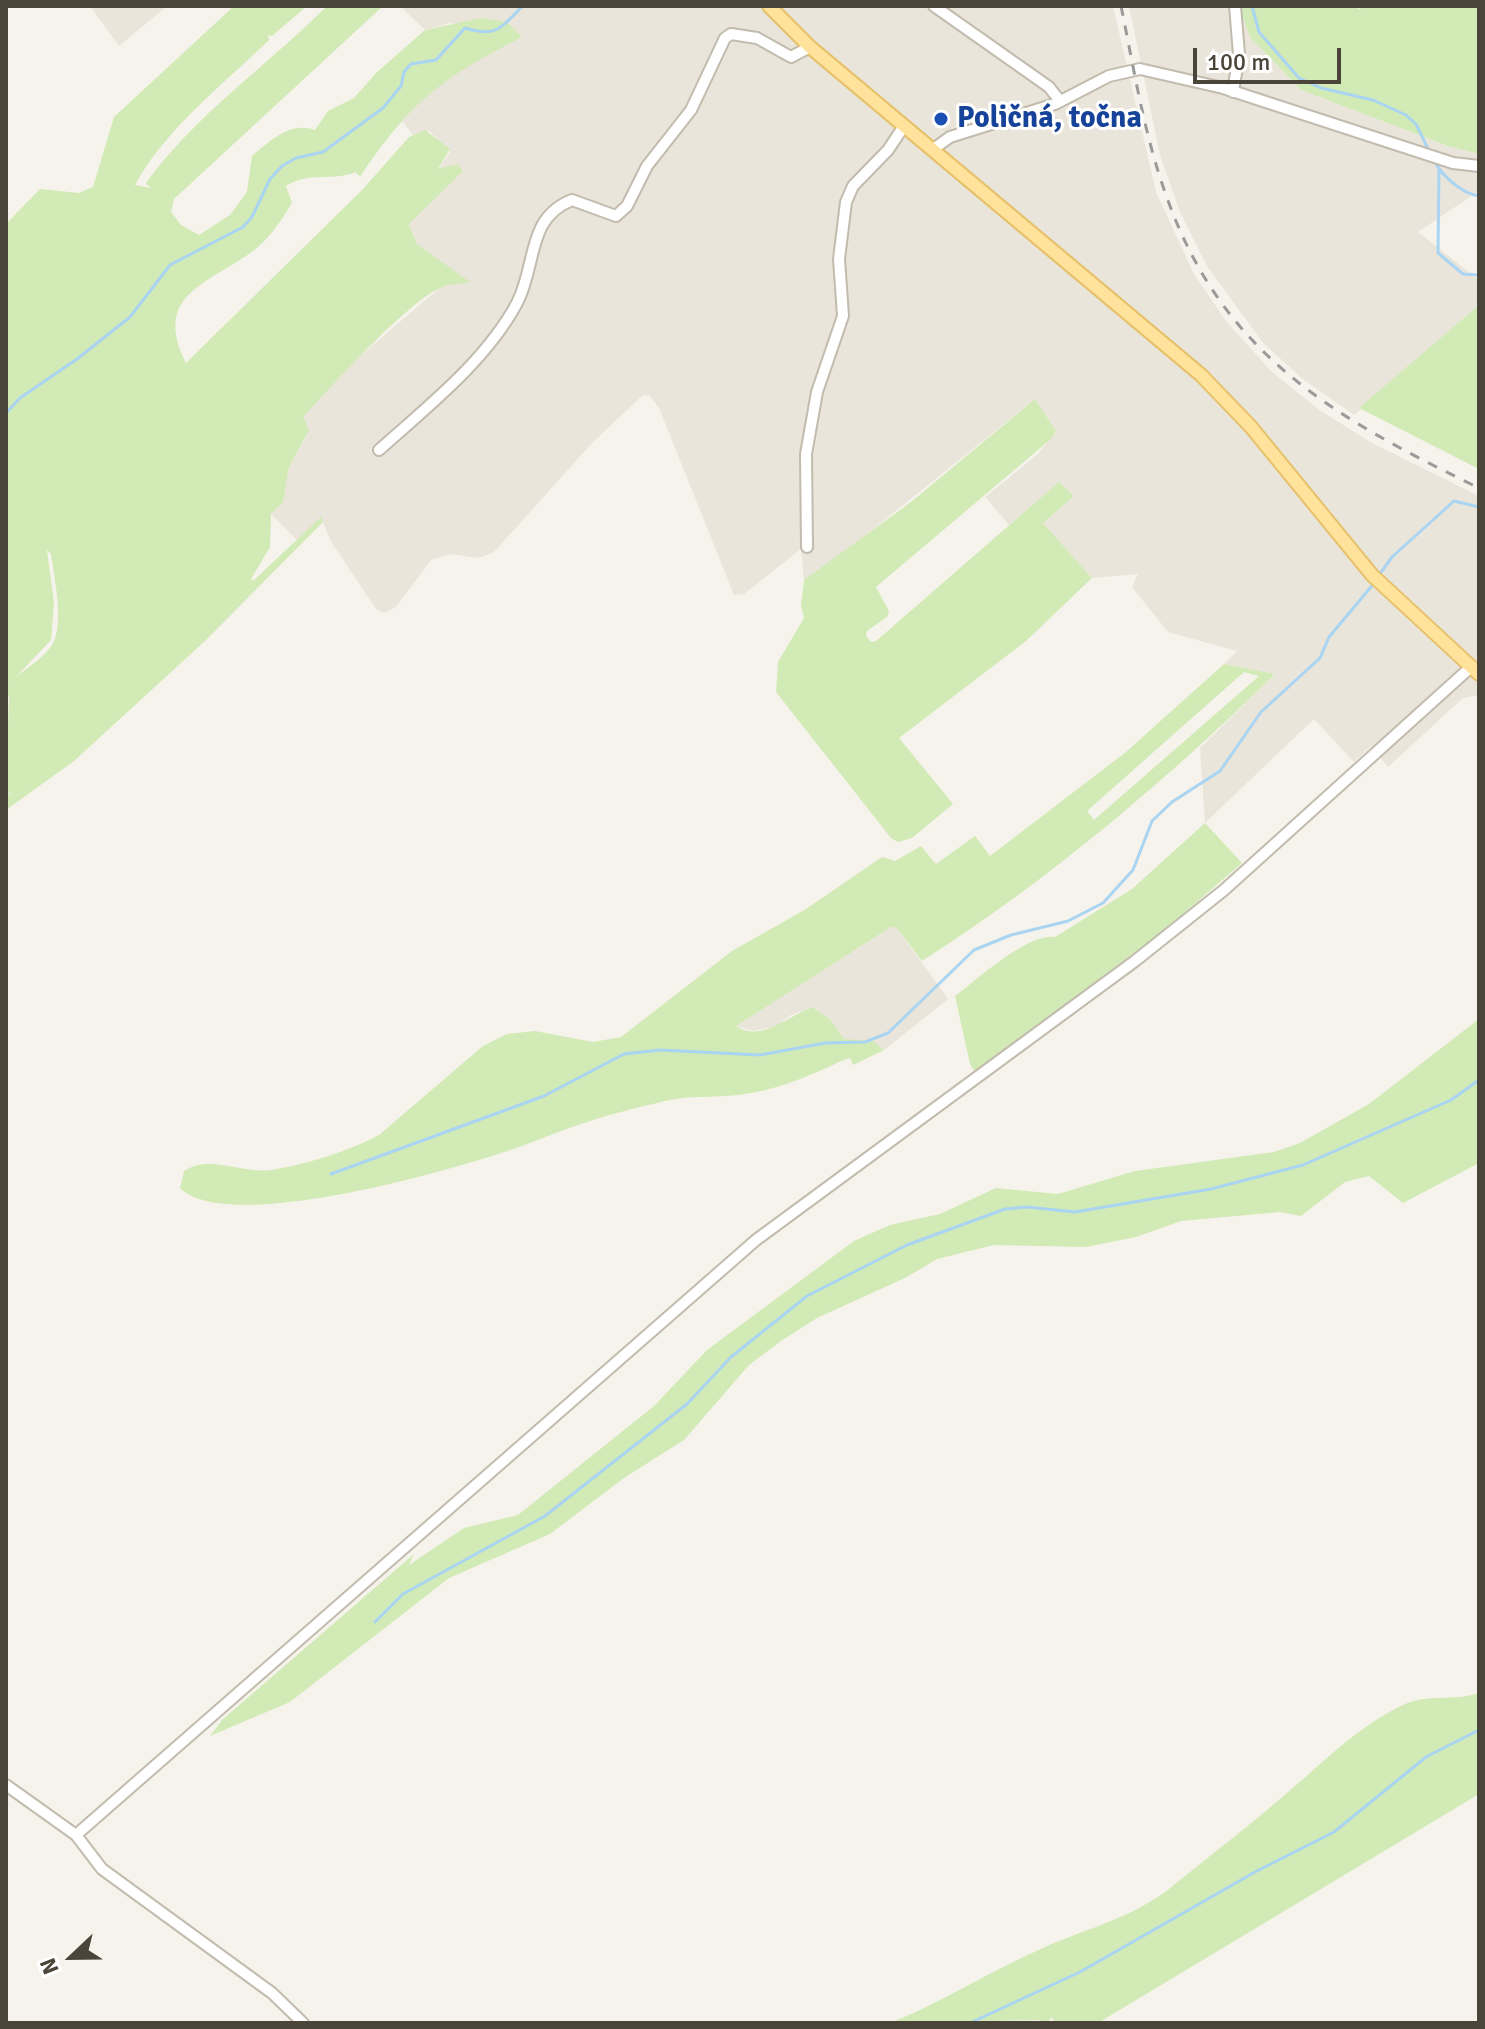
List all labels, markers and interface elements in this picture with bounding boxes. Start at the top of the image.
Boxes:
scale bar [1197,32,1345,82]
text: 100 m [1207,47,1270,77]
place label: Poličná, točna [957,101,1142,137]
marker: Poličná, točna [932,110,950,128]
north arrow [32,1917,112,1997]
text: N [34,1954,65,1978]

